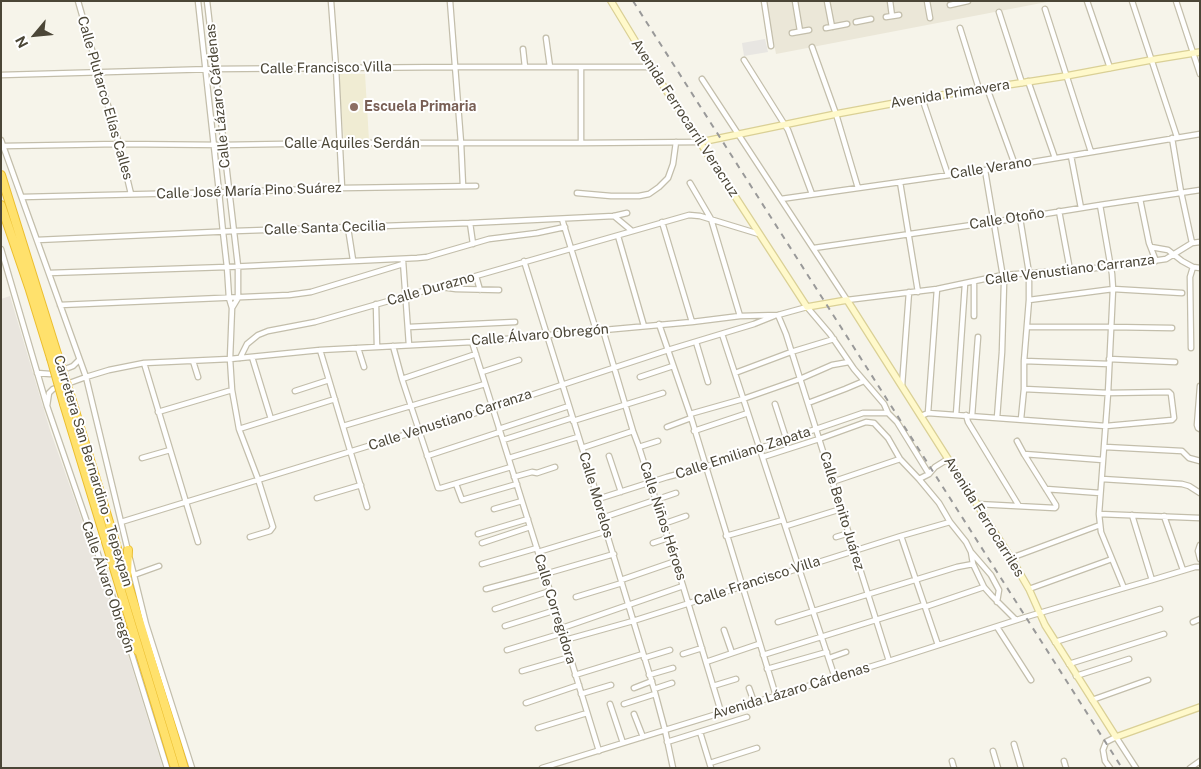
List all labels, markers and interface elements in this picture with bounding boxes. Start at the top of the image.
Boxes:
north arrow [10,10,60,60]
street label: Calle Plutarco Elías Calles [74,14,136,182]
street label: Calle Lázaro Cárdenas [202,23,234,169]
text: N [12,33,31,51]
street label: Avenida Ferrocarril Veracruz [628,36,742,200]
street label: Calle Francisco Villa [260,58,392,78]
street label: Avenida Primavera [889,76,1011,112]
place label: Escuela Primaria [364,99,476,115]
marker: Escuela Primaria [348,101,360,113]
street label: Calle Aquiles Serdán [284,136,420,152]
street label: Calle Verano [949,153,1033,183]
street label: Calle José María Pino Suárez [156,179,342,203]
street label: Calle Otoño [968,205,1046,233]
street label: Calle Santa Cecilia [264,217,386,239]
street label: Calle Venustiano Carranza [984,251,1156,289]
street label: Calle Durazno [385,269,477,309]
street label: Calle Álvaro Obregón [471,321,609,349]
street label: Carretera San Bernardino - Tepexpan [50,353,136,589]
street label: Calle Venustiano Carranza [366,386,534,454]
street label: Calle Emiliano Zapata [673,423,813,483]
street label: Calle Morelos [575,450,617,540]
street label: Calle Benito Juárez [816,450,868,572]
street label: Avenida Ferrocarriles [940,454,1028,580]
street label: Calle Niños Héroes [636,459,690,583]
street label: Calle Álvaro Obregón [78,519,138,655]
street label: Calle Corregidora [530,552,580,666]
street label: Calle Francisco Villa [692,553,822,609]
street label: Avenida Lázaro Cárdenas [710,659,872,723]

